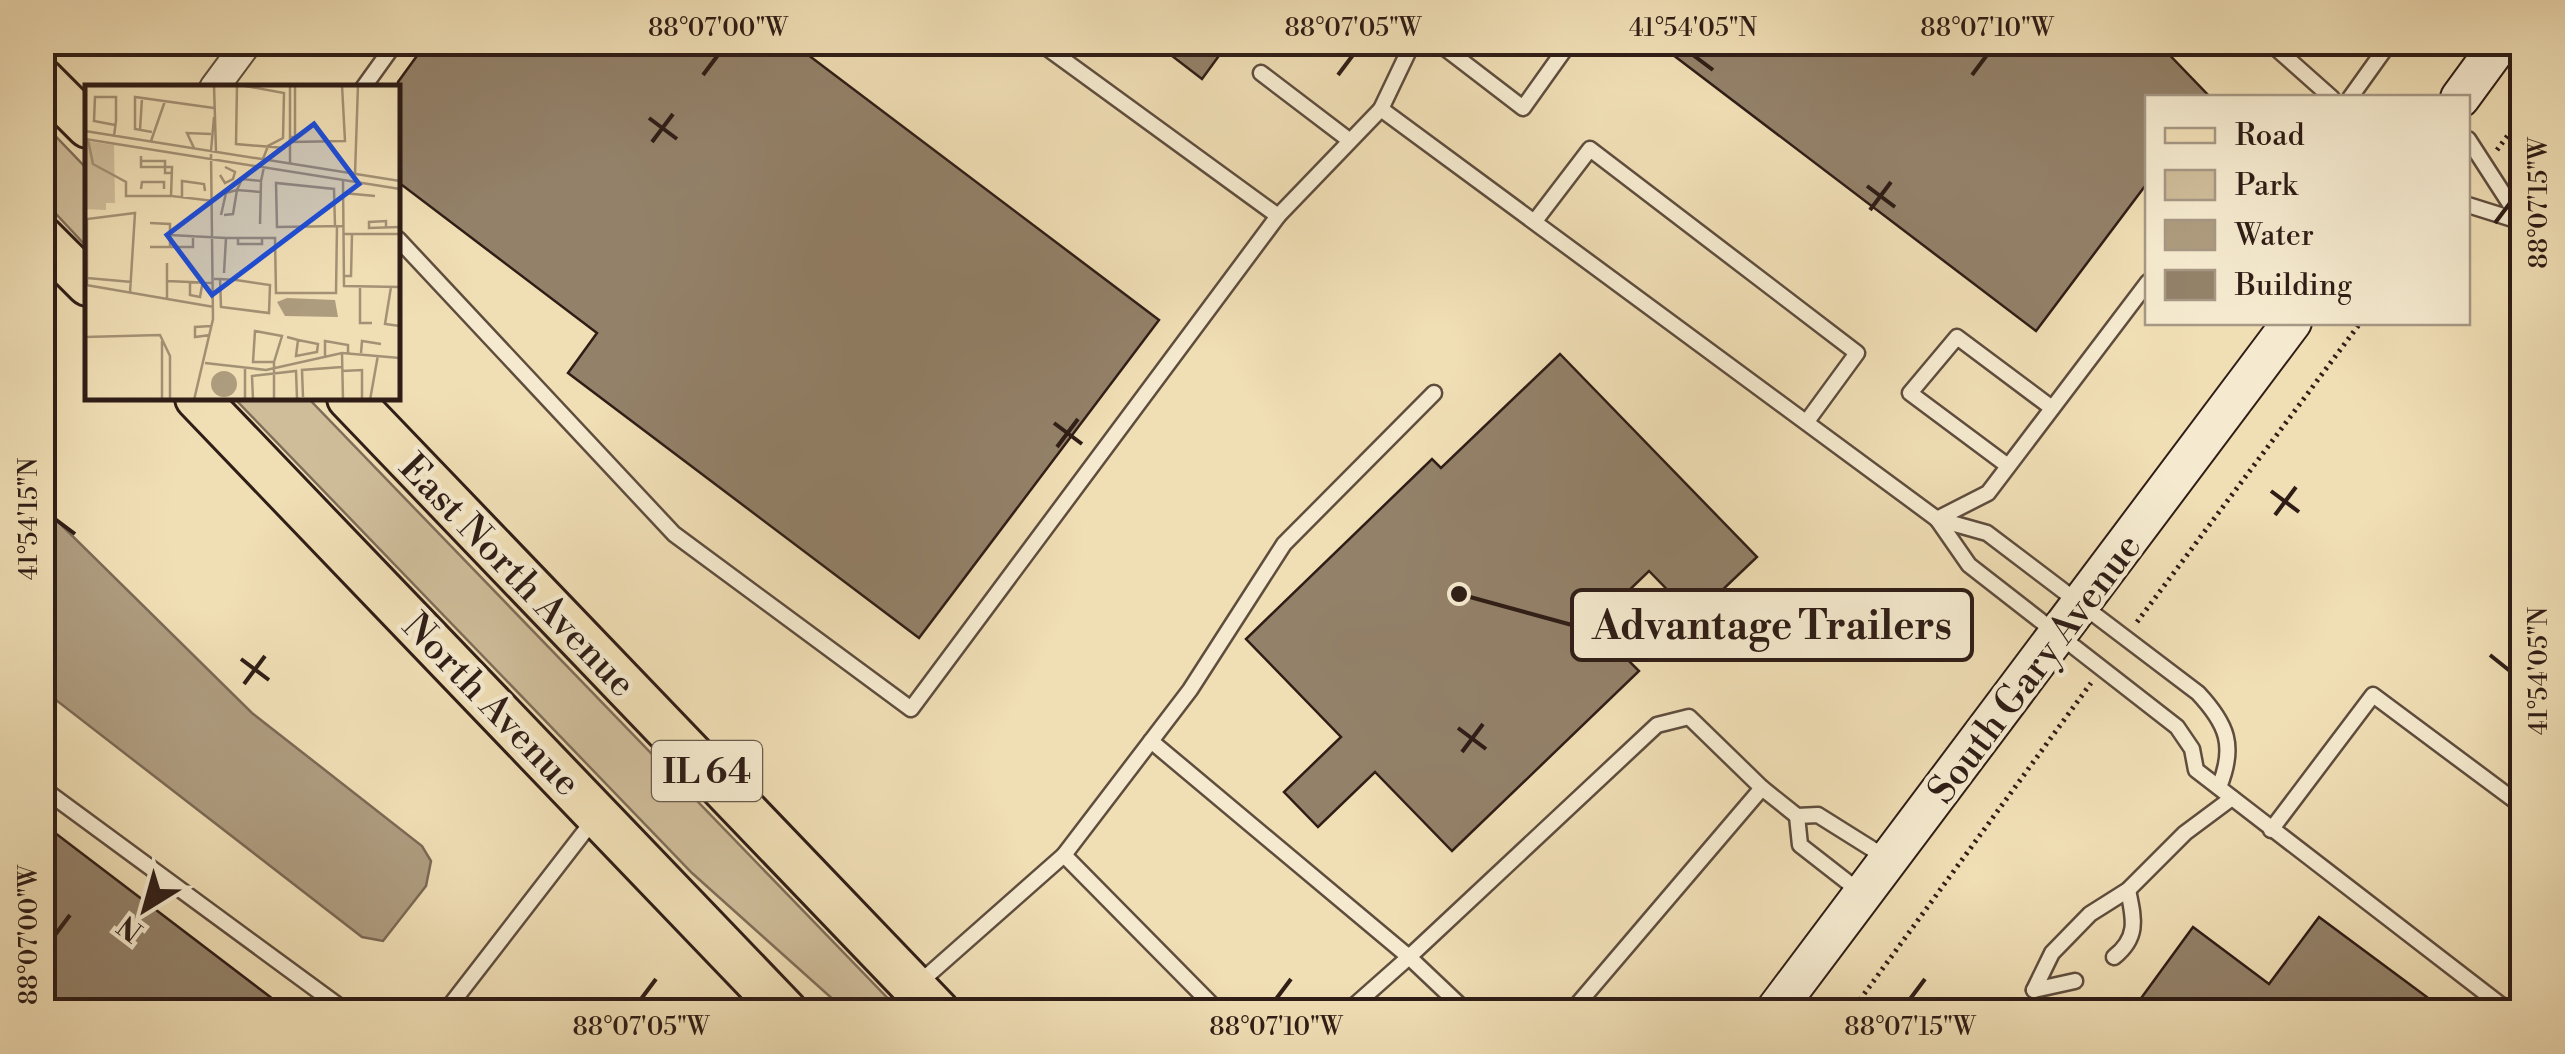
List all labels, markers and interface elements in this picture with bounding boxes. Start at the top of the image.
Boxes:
text: 88°07'00"W [648,13,789,44]
text: 88°07'05"W [1284,13,1423,44]
text: 41°54'05"N [1629,13,1758,44]
text: 88°07'10"W [1920,13,2055,44]
inset map [85,85,400,400]
legend [2145,95,2470,325]
text: Road [2235,117,2305,155]
text: 88°07'15"W [2524,136,2555,269]
text: Park [2235,167,2299,205]
text: Water [2234,217,2314,255]
text: Building [2234,267,2353,305]
street label: East North Avenue [390,444,646,706]
text: 41°54'15"N [14,457,45,580]
street label: South Gary Avenue [1918,525,2152,813]
callout: Advantage Trailers [1572,590,1972,660]
text: Advantage Trailers [1591,602,1952,652]
street label: North Avenue [394,603,590,805]
text: 41°54'05"N [2524,606,2555,735]
road number: IL 64 [652,741,762,801]
north arrow [95,859,195,959]
text: 88°07'00"W [14,864,45,1005]
text: N [111,907,150,948]
text: 88°07'05"W [572,1012,711,1043]
text: 88°07'10"W [1209,1012,1344,1043]
text: 88°07'15"W [1844,1012,1977,1043]

